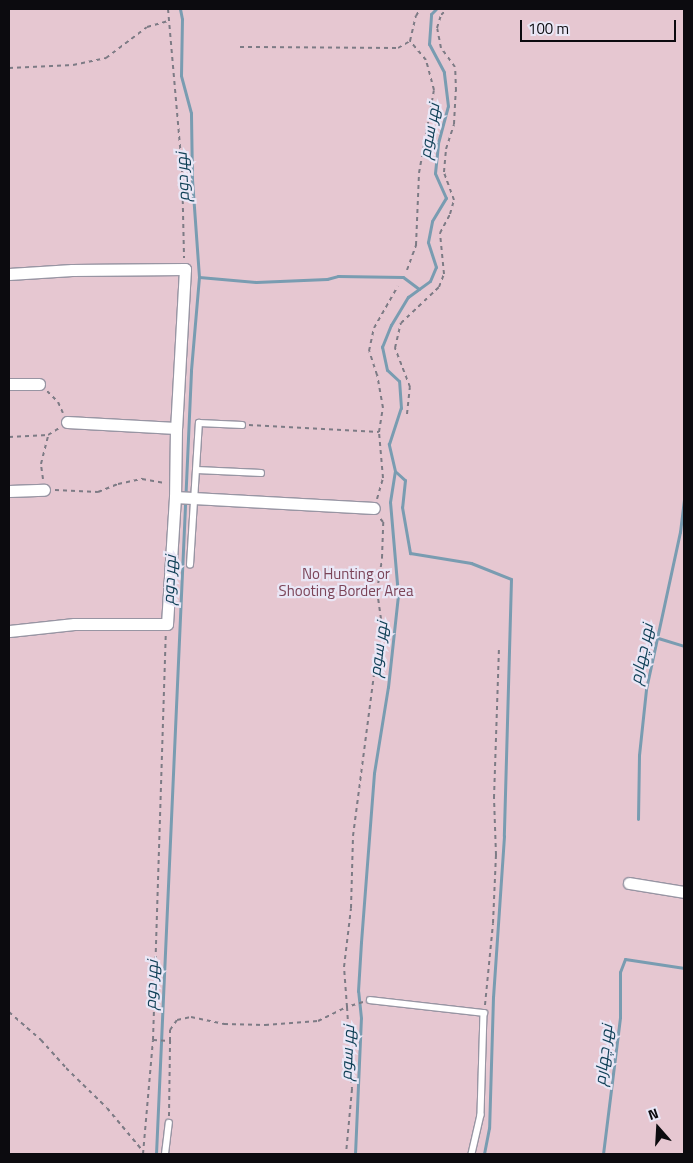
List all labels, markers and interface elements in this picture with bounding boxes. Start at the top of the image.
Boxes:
scale bar [523,10,679,42]
text: 100 m [528,17,569,40]
water label: نهر سوم [415,102,443,160]
water label: نهر دوم [171,152,193,202]
water label: نهر دوم [158,555,180,605]
park label: No Hunting or Shooting Border Area [279,564,413,599]
water label: نهر سوم [365,620,391,678]
water label: نهر چهارم [625,622,657,686]
water label: نهر دوم [140,960,162,1010]
water label: نهر چهارم [590,1023,616,1087]
water label: نهر سوم [336,1025,358,1081]
text: N [645,1102,661,1125]
north arrow [633,1103,683,1153]

